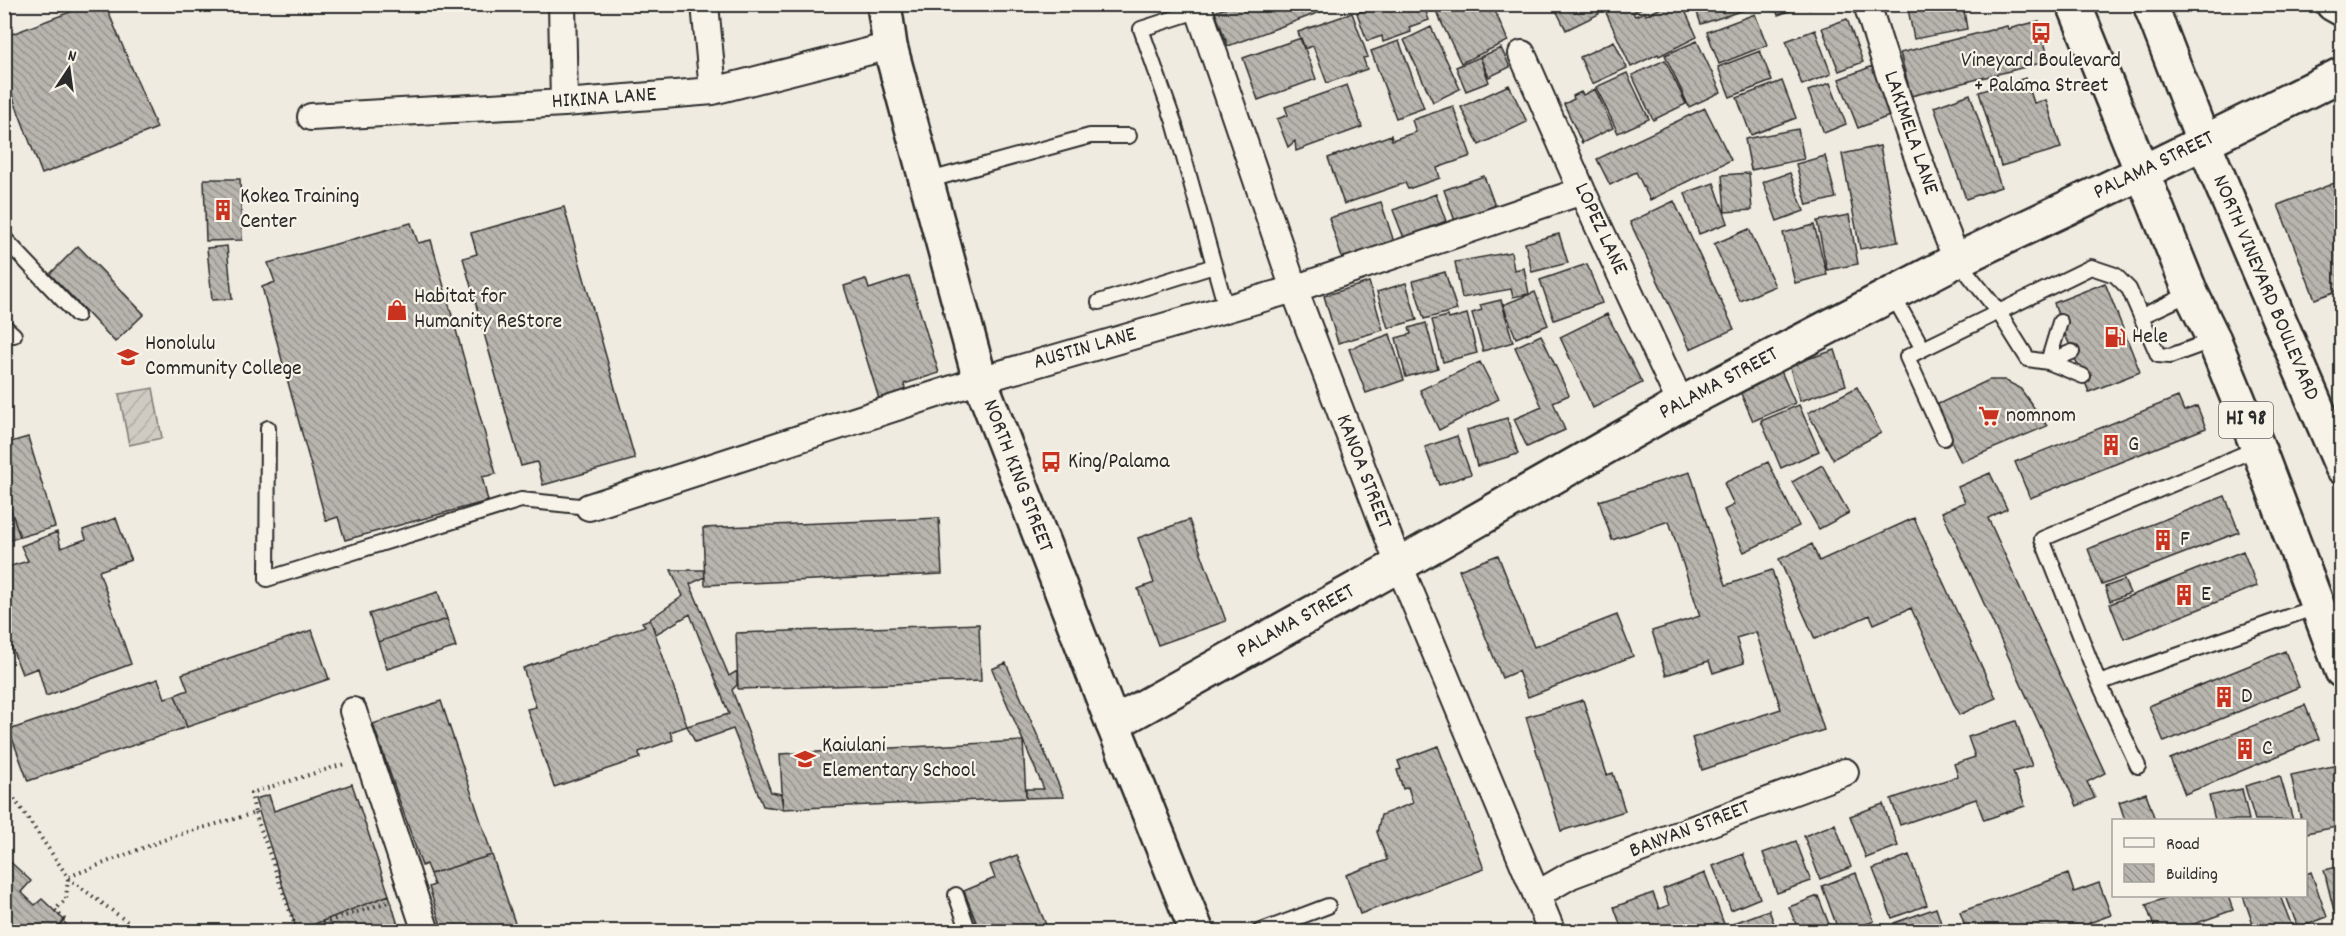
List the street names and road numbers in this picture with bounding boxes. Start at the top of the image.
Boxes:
street label: LAKIMELA LANE [1874,67,1946,199]
street label: HIKINA LANE [551,80,657,118]
street label: PALAMA STREET [2088,123,2220,209]
street label: NORTH VINEYARD BOULEVARD [2203,171,2327,405]
street label: LOPEZ LANE [1565,178,1635,280]
street label: AUSTIN LANE [1030,320,1140,378]
street label: PALAMA STREET [1654,339,1784,428]
street label: NORTH KING STREET [974,395,1060,557]
road number: HI 98 [2219,402,2273,438]
street label: KANOA STREET [1327,410,1399,534]
street label: PALAMA STREET [1231,577,1361,667]
street label: BANYAN STREET [1625,793,1755,867]

